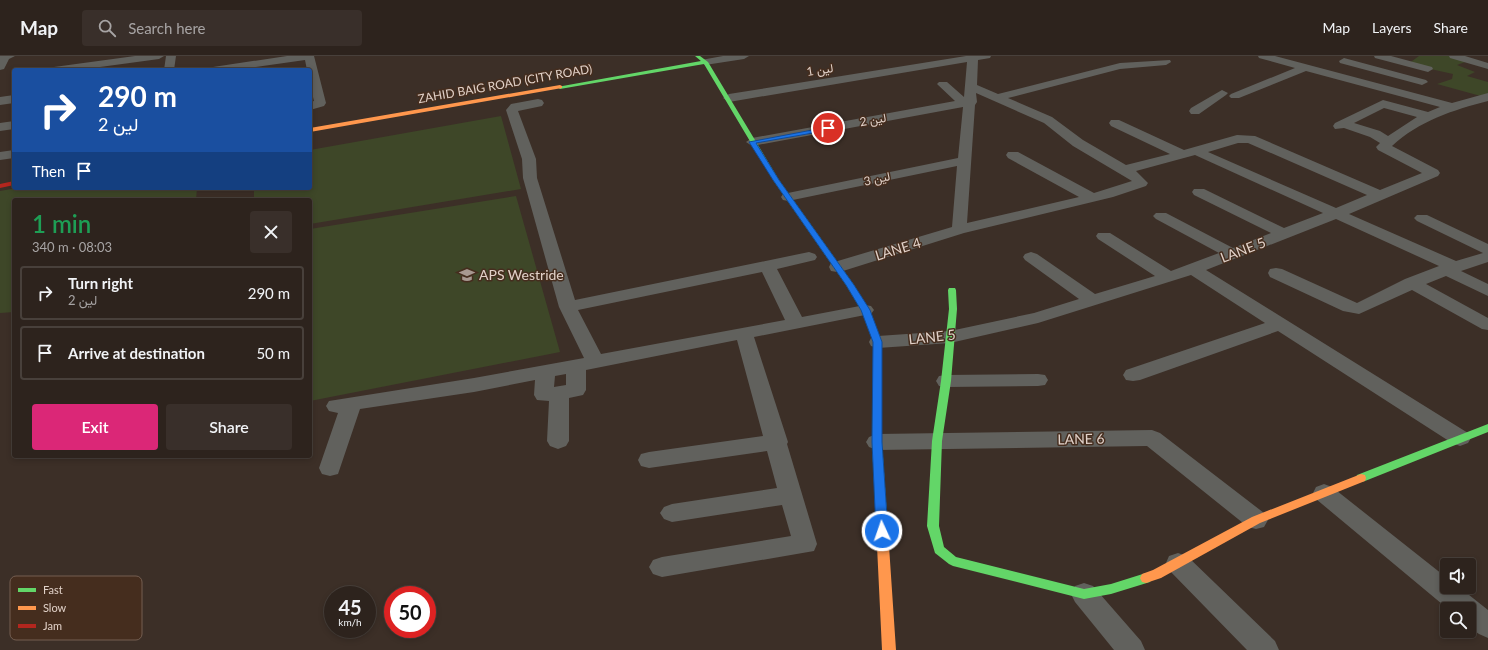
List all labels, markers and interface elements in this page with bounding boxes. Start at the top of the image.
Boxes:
search box [82,10,362,46]
text: Map [20,16,58,39]
icon: search [96,17,118,39]
text: Search here [128,19,206,37]
text: Map [1322,19,1350,36]
text: Layers [1372,19,1412,36]
text: Share [1434,19,1468,36]
street label: لین 1 [805,60,835,80]
street label: ZAHID BAIG ROAD (CITY ROAD) [417,61,593,106]
text: 290 m [98,79,177,113]
icon: right [32,84,84,136]
street label: لین 2 [858,110,888,130]
pin [811,111,845,145]
text: لین 2 [98,113,138,135]
icon: arrive [817,117,839,139]
icon: arrive [73,160,95,182]
text: Then [32,162,65,180]
street label: لین 3 [862,168,892,190]
text: 1 min [32,209,91,238]
button: close [250,211,292,253]
street label: LANE 4 [873,233,923,264]
street label: LANE 5 [1218,233,1268,266]
text: 340 m · 08:03 [32,239,112,255]
school or university icon: APS Westride [458,266,476,284]
place label: APS Westride [479,266,564,283]
text: Turn right [68,274,133,292]
icon: right [34,282,56,304]
text: 290 m [248,284,290,302]
text: لین 2 [68,292,97,308]
street label: LANE 5 [908,326,956,347]
icon: arrive [34,342,56,364]
text: Arrive at destination [68,344,205,362]
text: 50 m [256,344,290,362]
button: Exit [32,404,158,450]
button: Share [166,404,292,450]
street label: LANE 6 [1057,430,1105,447]
position arrow [861,510,903,552]
map controls [1440,558,1476,638]
button: sound [1440,558,1476,594]
legend [10,576,142,640]
text: Fast [43,583,63,596]
speed limit sign: 50 [384,586,436,638]
text: 45 [338,595,362,619]
text: Slow [43,601,67,614]
button: search [1440,602,1476,638]
text: km/h [338,616,362,628]
text: Jam [43,619,62,632]

